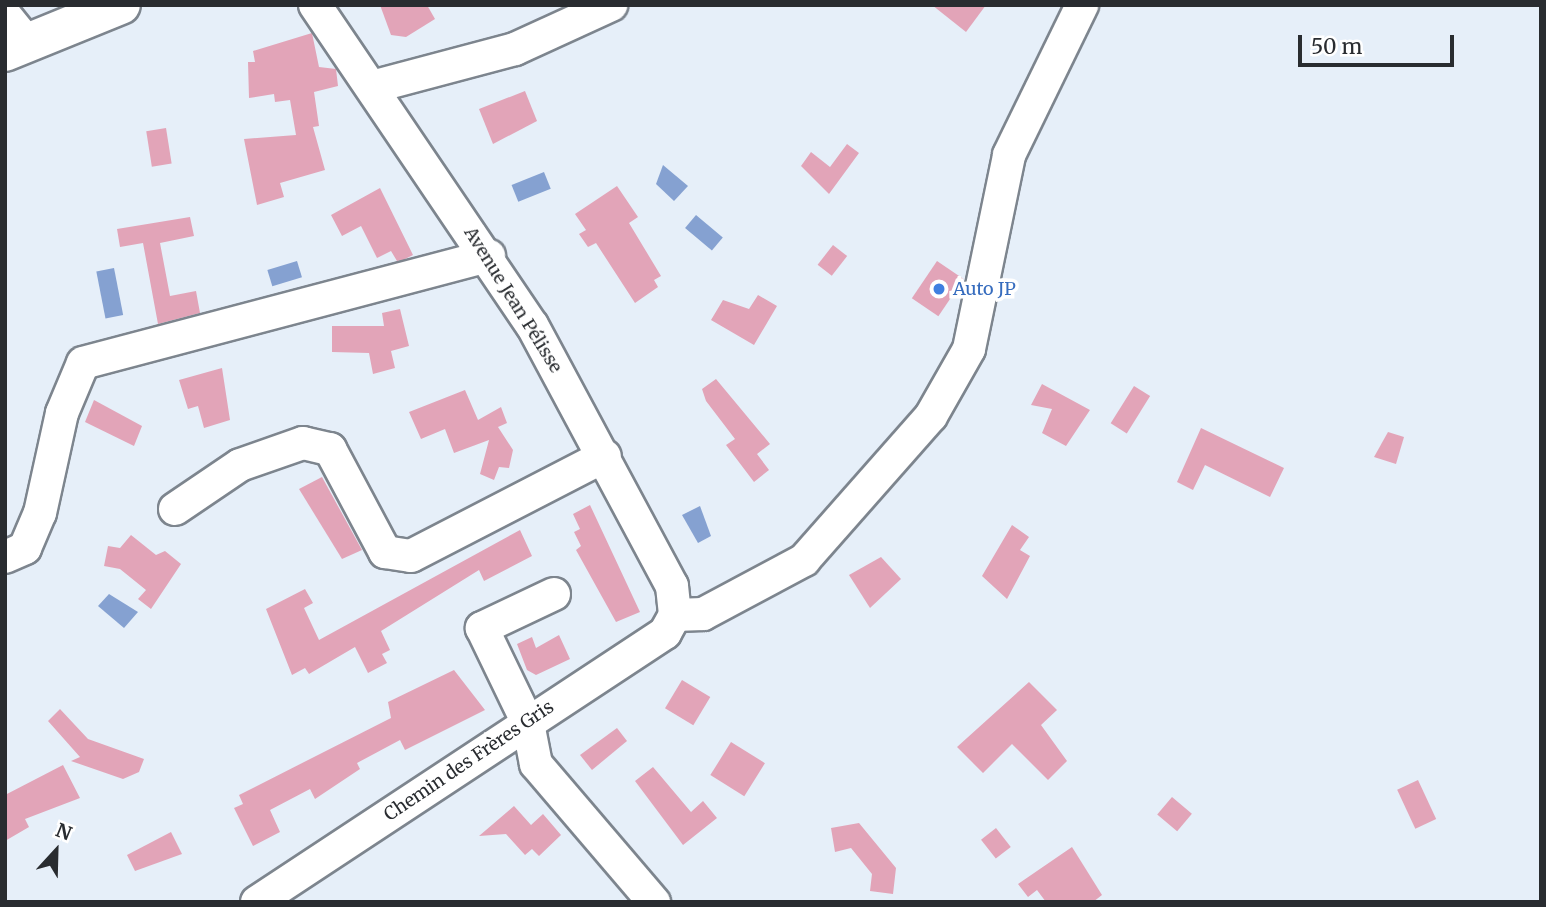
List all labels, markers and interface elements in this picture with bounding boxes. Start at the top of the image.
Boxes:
scale bar [1301,21,1457,65]
text: 50 m [1311,33,1362,60]
street label: Avenue Jean Pélisse [459,223,567,377]
place label: Auto JP [953,278,1016,300]
marker: Auto JP [931,281,947,297]
street label: Chemin des Frères Gris [380,696,558,826]
north arrow [21,816,91,886]
text: N [52,818,75,845]

